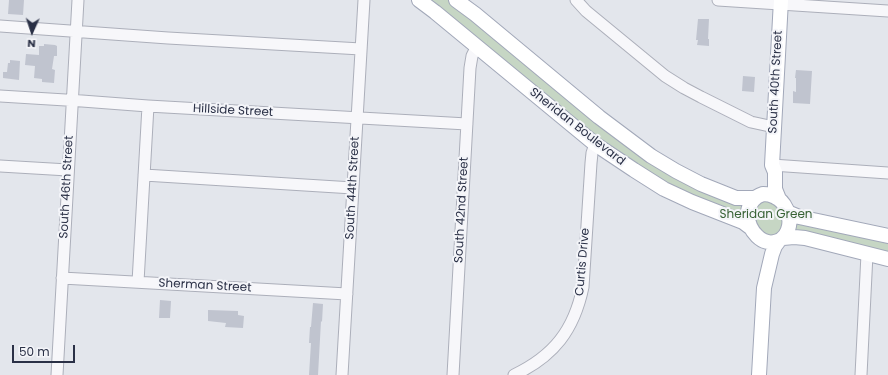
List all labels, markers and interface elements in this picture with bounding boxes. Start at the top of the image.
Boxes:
north arrow [12,12,52,52]
street label: South 40th Street [766,30,786,134]
text: N [27,36,36,52]
street label: Sheridan Boulevard [526,85,628,169]
street label: Hillside Street [193,102,273,120]
street label: South 46th Street [57,135,77,239]
street label: South 44th Street [343,136,363,240]
street label: South 42nd Street [452,157,472,263]
park label: Sheridan Green [719,208,813,222]
street label: Curtis Drive [573,227,593,297]
street label: Sherman Street [158,276,252,296]
scale bar [14,337,77,363]
text: 50 m [19,343,50,360]

